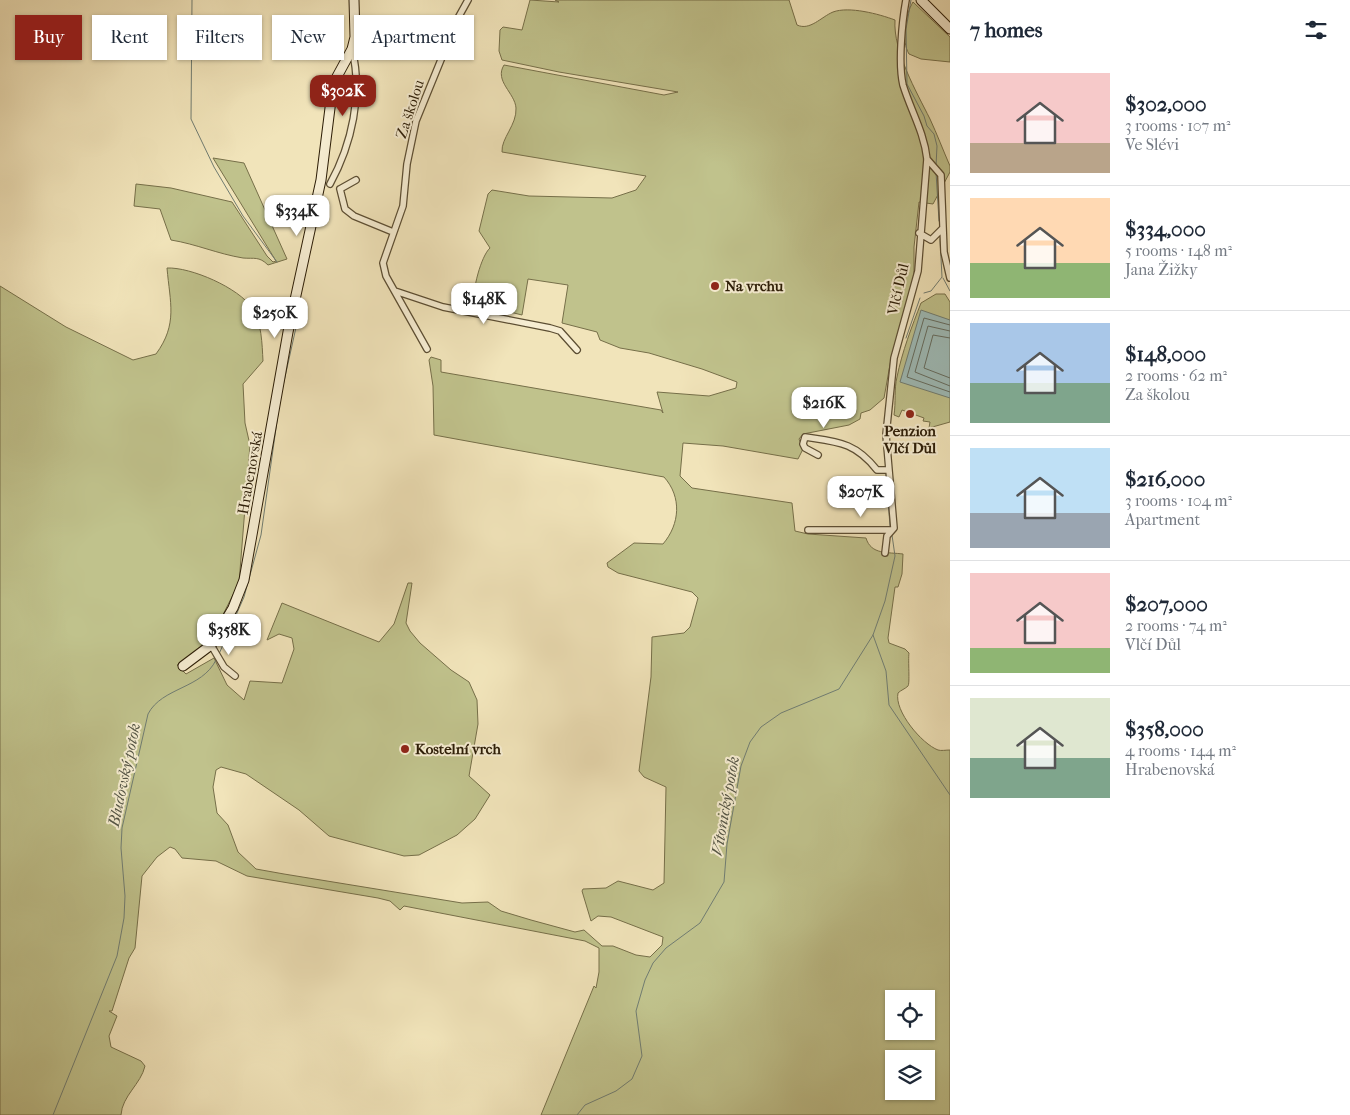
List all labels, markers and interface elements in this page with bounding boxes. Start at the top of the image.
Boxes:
chip: Buy [15,15,82,60]
chip: Rent [92,15,167,60]
chip: Filters [177,15,262,60]
chip: New [272,15,344,60]
chip: Apartment [354,15,474,60]
icon: filters [1302,16,1330,44]
text: 7 homes [970,18,1042,42]
pin: $302K [308,74,378,117]
street label: Za školou [392,77,428,141]
text: $302K [321,81,365,100]
text: $302,000 [1125,92,1207,116]
icon: home [1010,93,1070,153]
text: 3 rooms · 107 m² [1125,116,1231,135]
text: Ve Slévi [1125,135,1179,154]
pin: $334K [262,194,332,237]
text: $334K [275,201,319,220]
text: $334,000 [1125,217,1206,241]
icon: home [1010,218,1070,278]
text: 5 rooms · 148 m² [1125,241,1232,260]
text: Jana Žižky [1125,260,1198,279]
street label: Vlčí Důl [883,261,913,318]
place label: Na vrchu [725,277,784,295]
marker: Na vrchu [709,280,721,292]
pin: $148K [449,282,519,325]
text: $148K [462,289,506,308]
pin: $250K [240,296,310,339]
text: $250K [253,303,297,322]
text: $148,000 [1125,342,1206,366]
icon: home [1010,343,1070,403]
text: 2 rooms · 62 m² [1125,366,1227,385]
text: Za školou [1125,385,1190,404]
pin: $216K [789,386,859,429]
text: $216K [803,393,845,412]
marker: Penzion Vlčí Důl [904,408,916,420]
place label: Penzion Vlčí Důl [883,422,937,457]
street label: Hrabenovská [234,429,266,516]
text: $216,000 [1125,467,1205,491]
icon: home [1010,468,1070,528]
pin: $207K [826,476,896,518]
text: $207K [838,482,884,501]
text: 3 rooms · 104 m² [1125,491,1232,510]
text: Apartment [1125,510,1200,529]
text: $207,000 [1125,592,1208,616]
icon: home [1010,593,1070,653]
pin: $358K [194,614,264,656]
text: 2 rooms · 74 m² [1125,616,1227,635]
text: $358K [208,620,250,639]
text: Vlčí Důl [1125,635,1181,654]
text: $358,000 [1125,717,1204,741]
icon: home [1010,718,1070,778]
water label: Bludovský potok [104,722,144,829]
place label: Kostelní vrch [415,740,501,758]
text: 4 rooms · 144 m² [1125,741,1236,760]
marker: Kostelní vrch [399,743,411,755]
water label: Vítonický potok [707,755,743,857]
text: Hrabenovská [1125,760,1215,779]
map controls [885,990,935,1100]
button: locate [885,990,935,1040]
button: layers [885,1050,935,1100]

